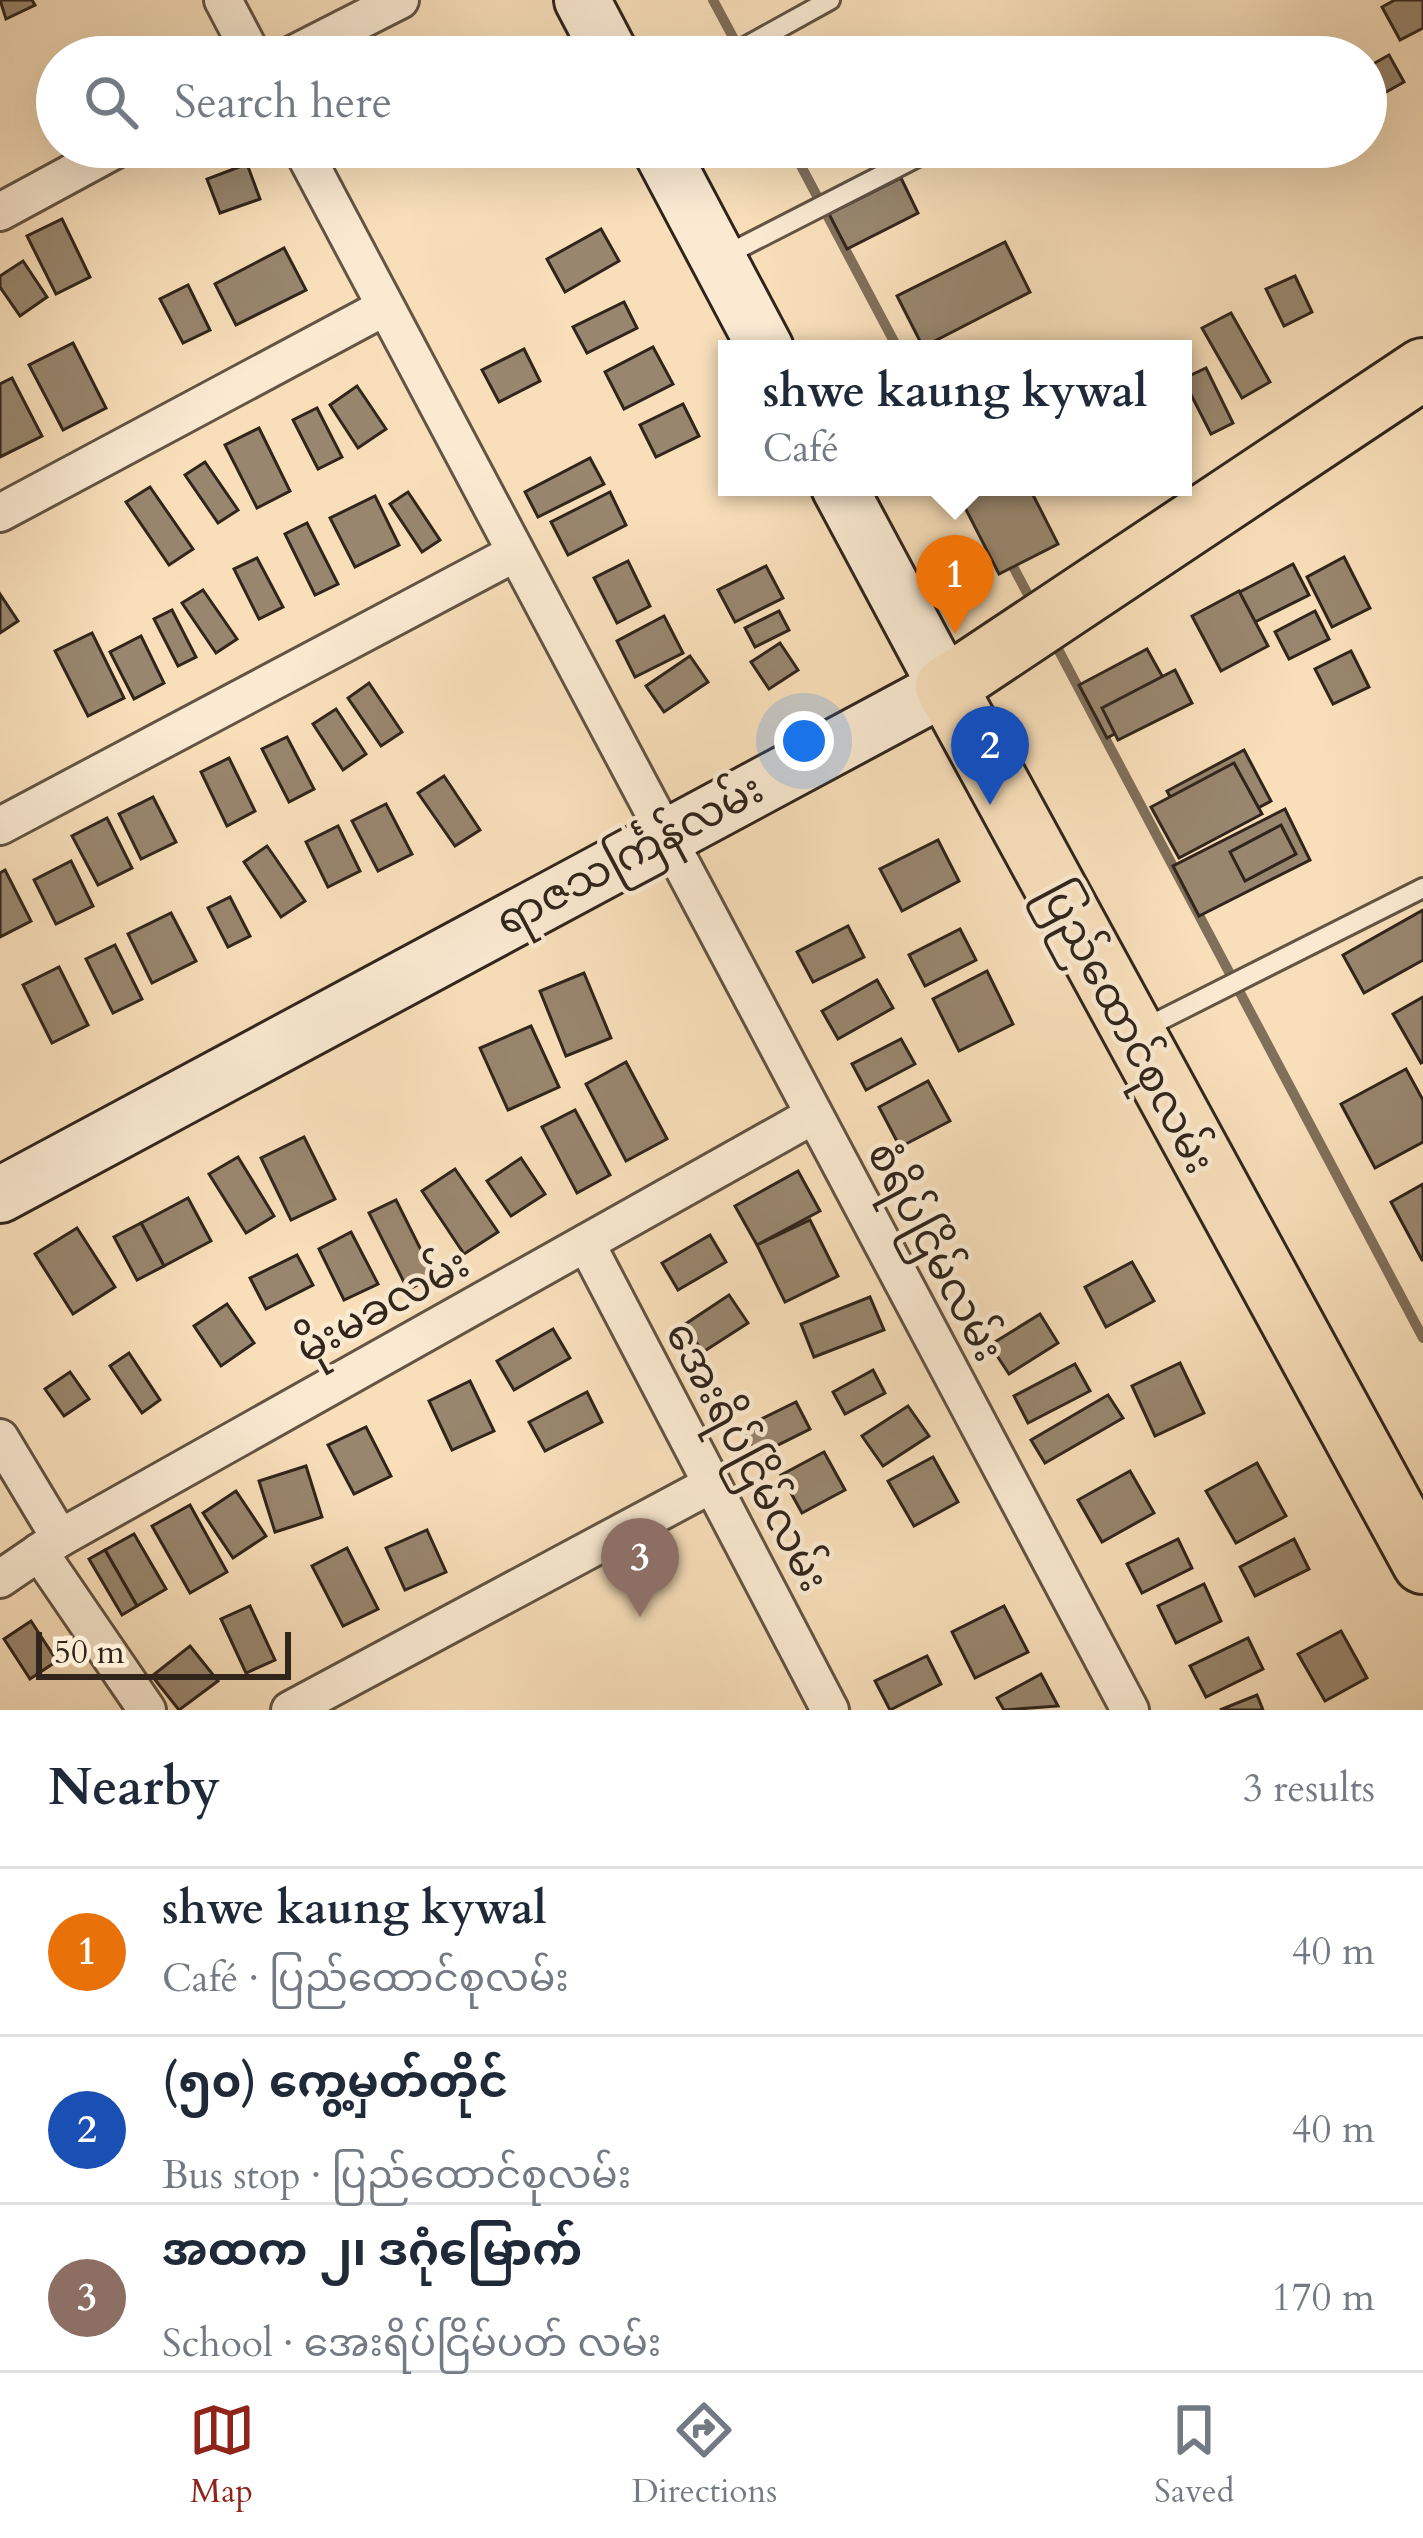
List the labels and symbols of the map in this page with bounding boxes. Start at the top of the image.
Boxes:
pin: 1 [916,535,994,634]
pin: 2 [951,706,1029,805]
your location [774,711,834,771]
street label: ရာဇသင်္ကြန်လမ်း [486,761,776,954]
street label: ပြည်ထောင်စုလမ်း [1021,872,1228,1186]
street label: စံရိပ်ငြိမ်လမ်း [848,1132,1016,1374]
street label: မိုးမခလမ်း [286,1235,482,1382]
street label: အေးရိပ်ငြိမ်လမ်း [647,1312,842,1604]
pin: 3 [601,1518,679,1617]
scale bar [36,1626,291,1679]

